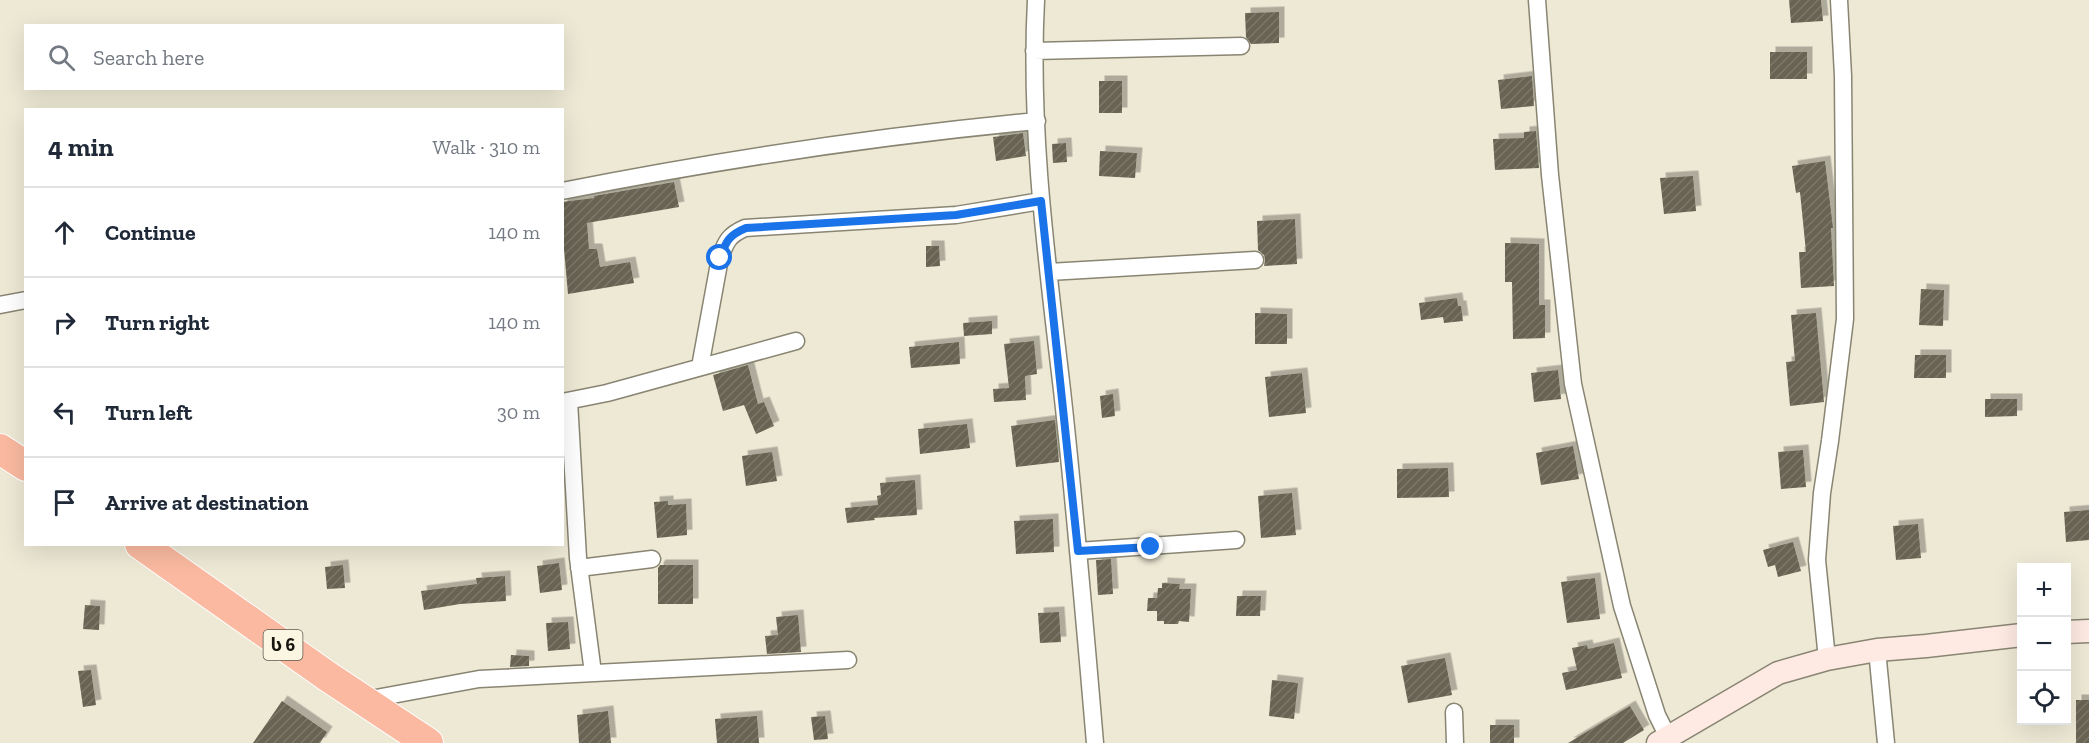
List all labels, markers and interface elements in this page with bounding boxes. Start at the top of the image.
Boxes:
search box [24,24,564,90]
icon: search [45,41,78,74]
text: Search here [93,44,204,71]
text: 4 min [48,131,114,163]
text: Walk · 310 m [433,135,540,159]
icon: ahead [48,216,81,249]
text: Continue [105,219,196,246]
text: 140 m [488,220,540,244]
route start [706,244,732,270]
icon: right [48,306,81,339]
text: Turn right [105,309,209,336]
text: 140 m [488,310,540,334]
icon: left [48,396,81,429]
text: Turn left [105,399,192,426]
text: 30 m [497,400,540,424]
icon: arrive [48,486,81,519]
text: Arrive at destination [105,489,308,516]
route end [1137,533,1163,559]
map controls [2017,563,2071,725]
button: + [2017,563,2071,617]
button: − [2017,617,2071,671]
road number: ს 6 [264,630,302,660]
button: locate [2017,671,2071,725]

